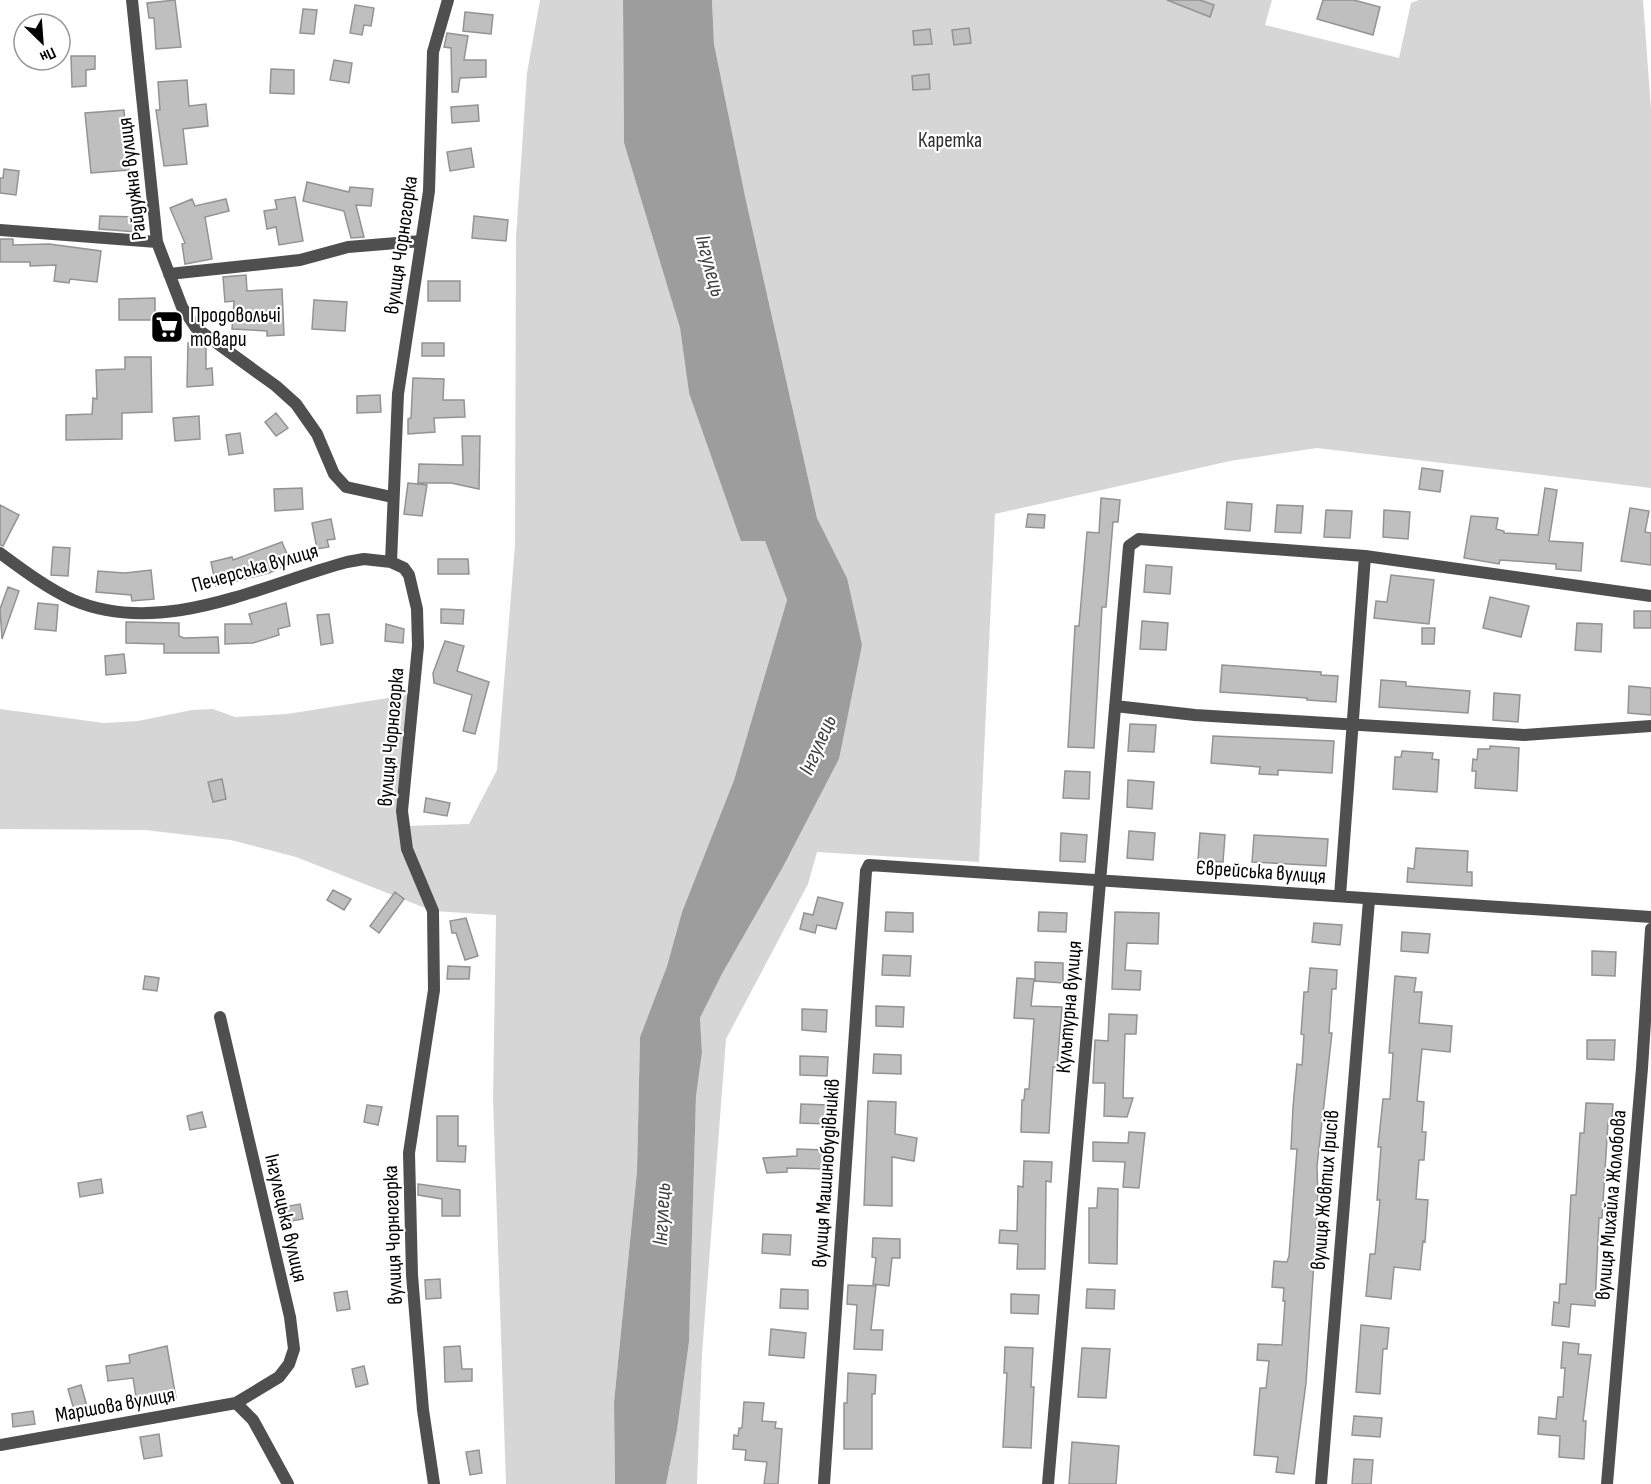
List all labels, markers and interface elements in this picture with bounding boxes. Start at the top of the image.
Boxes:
north arrow [12,12,72,72]
text: Пн [37,42,59,66]
street label: Райдужна вулиця [112,116,152,242]
park label: Каретка [918,128,982,153]
street label: вулиця Чорногорка [379,174,423,316]
water label: Інгулець [689,232,731,300]
place label: Продовольчі товари [190,303,281,352]
supermarket icon: Продовольчі товари [149,309,185,345]
street label: Печерська вулиця [189,538,321,598]
street label: вулиця Чорногорка [372,666,410,808]
water label: Інгулець [793,711,843,779]
street label: Єврейська вулиця [1195,855,1327,889]
street label: Культурна вулиця [1051,940,1087,1074]
street label: вулиця Машинобудівників [807,1078,845,1268]
street label: вулиця Жовтих Ірисів [1306,1109,1344,1271]
street label: вулиця Михайла Жолобова [1590,1109,1632,1301]
street label: Інгулецька вулиця [259,1151,313,1285]
street label: вулиця Чорногорка [378,1165,408,1305]
water label: Інгулець [647,1182,677,1246]
street label: Маршова вулиця [53,1382,177,1428]

